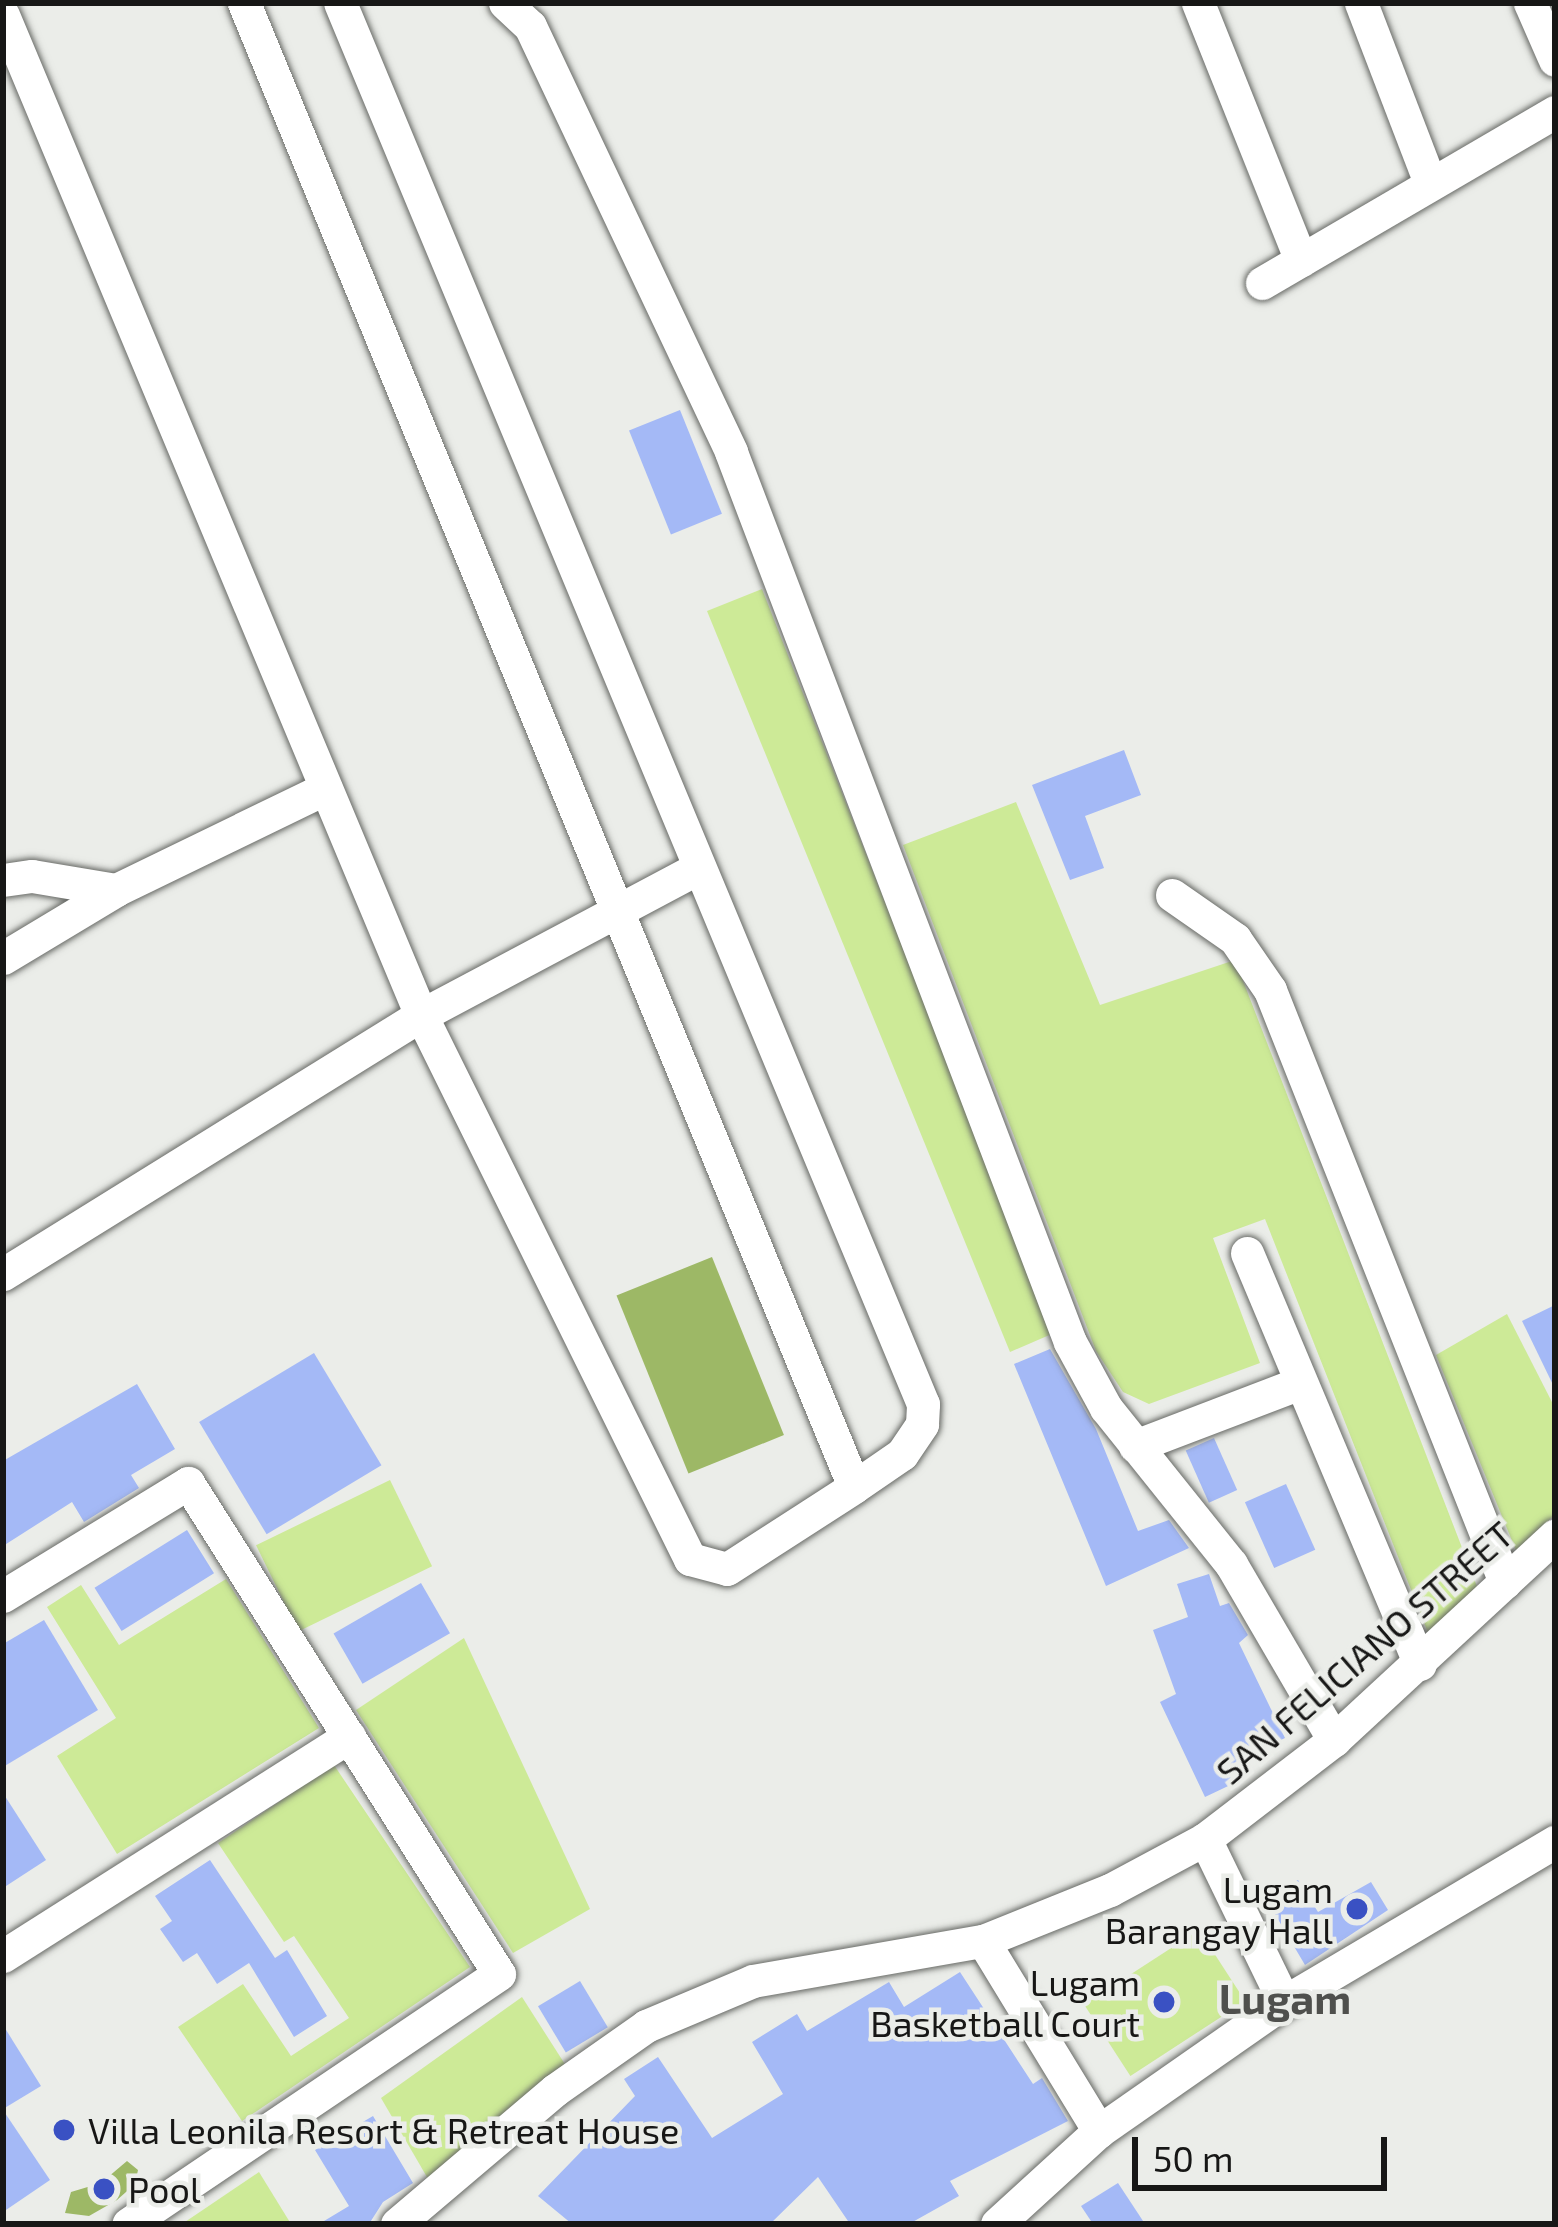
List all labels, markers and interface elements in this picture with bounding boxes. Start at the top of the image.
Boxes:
street label: SAN FELICIANO STREET [1207,1512,1521,1792]
place label: Lugam Barangay Hall [1104,1866,1333,1951]
marker: Lugam Barangay Hall [1344,1896,1370,1922]
place label: Lugam Basketball Court [869,1959,1140,2044]
district label: Lugam [1219,1972,1351,2022]
marker: Lugam Basketball Court [1151,1989,1177,2015]
place label: Villa Leonila Resort & Retreat House [88,2108,679,2152]
scale bar [1138,2113,1393,2187]
marker: Villa Leonila Resort & Retreat House [51,2117,77,2143]
text: 50 m [1153,2136,1234,2179]
place label: Pool [128,2167,201,2211]
marker: Pool [91,2176,117,2202]

